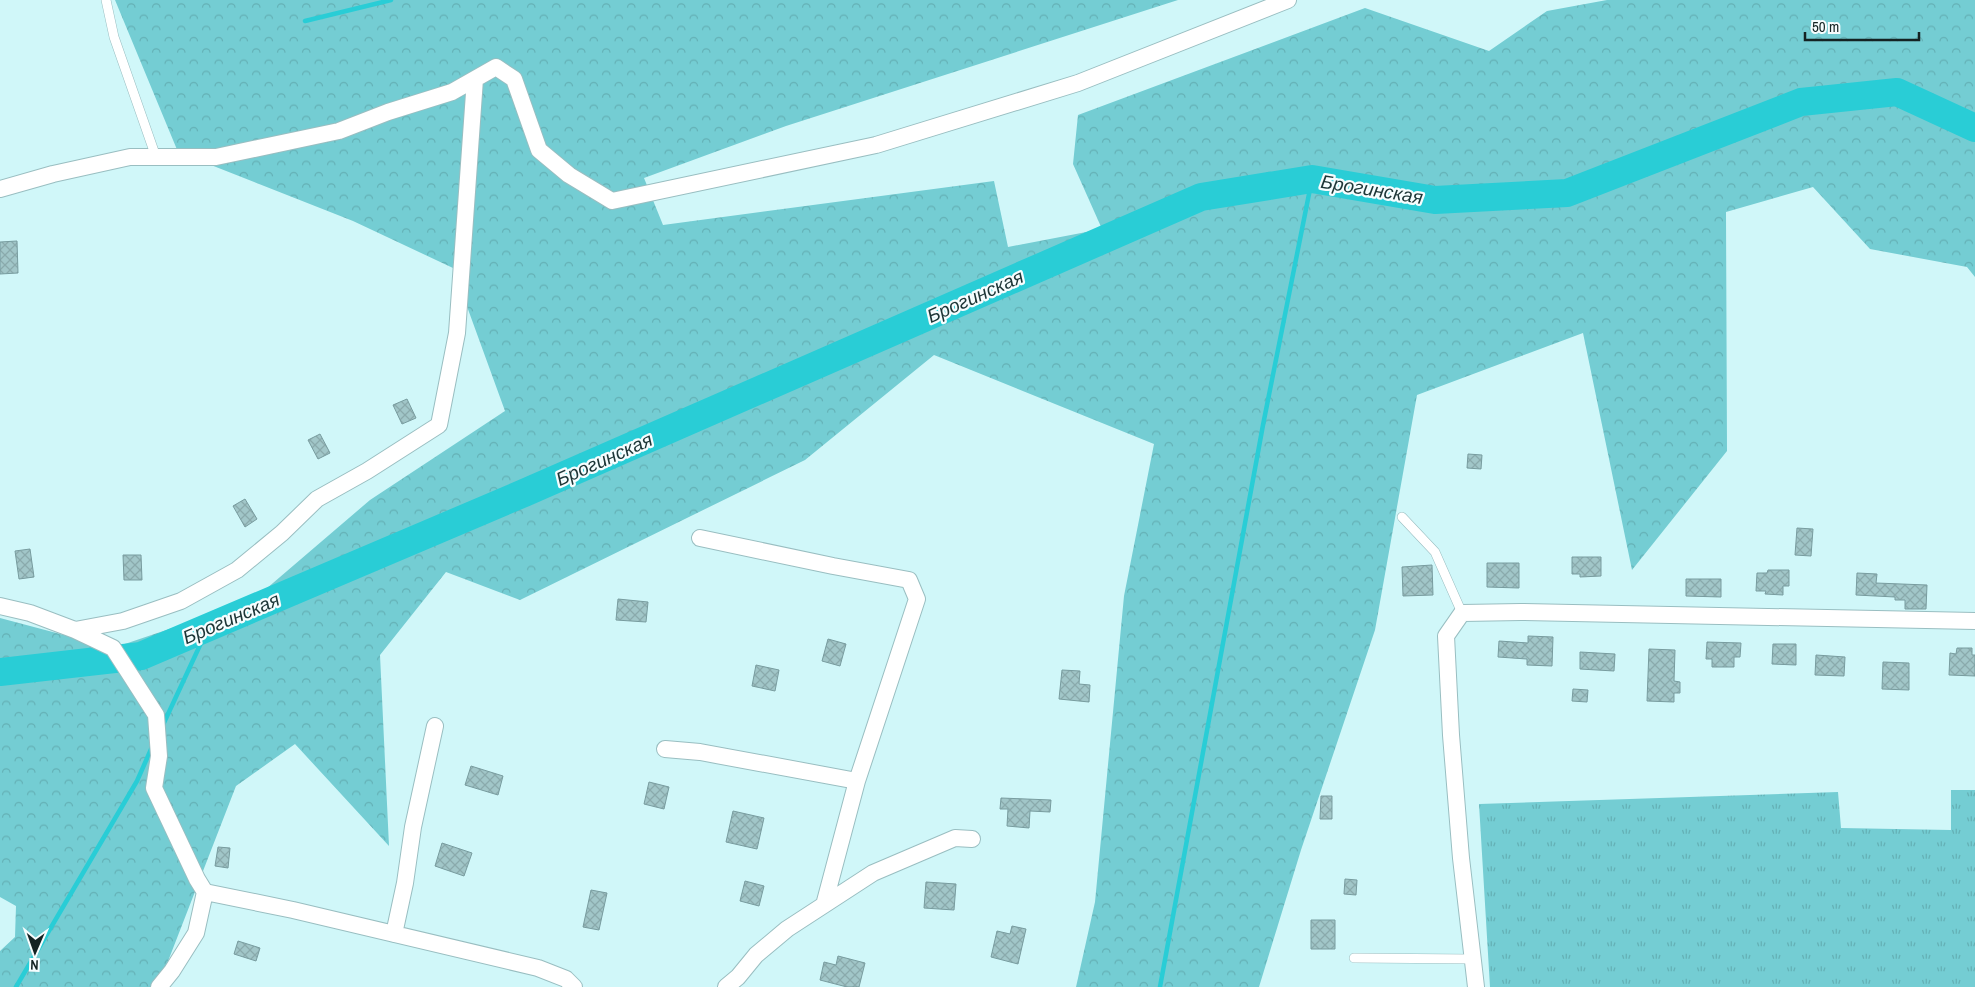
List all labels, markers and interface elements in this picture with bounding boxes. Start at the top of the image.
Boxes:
scale bar [1805,10,1919,42]
text: 50 m [1812,16,1839,37]
water label: Брогинская [1319,168,1425,210]
water label: Брогинская [923,263,1027,329]
water label: Брогинская [552,426,656,492]
water label: Брогинская [178,586,284,650]
north arrow [10,927,60,977]
text: N [30,956,39,974]

